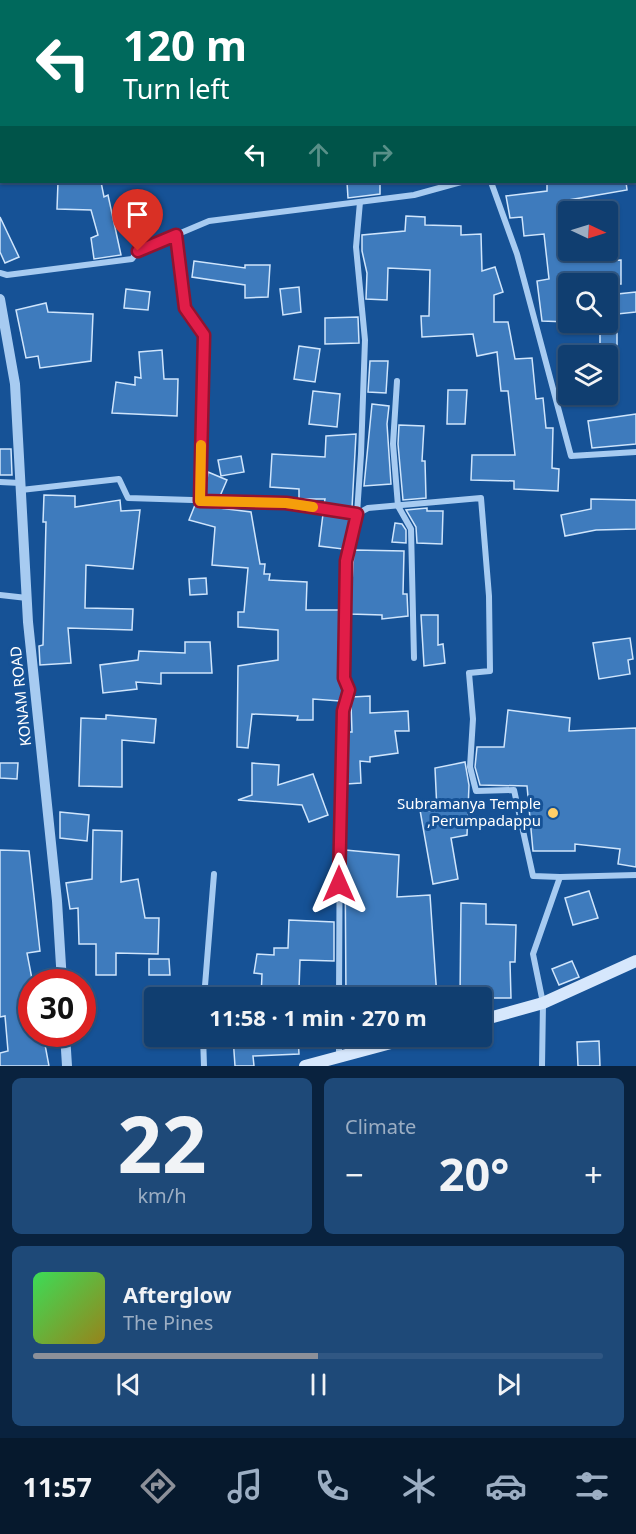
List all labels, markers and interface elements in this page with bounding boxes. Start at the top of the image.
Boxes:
text: 120 m [123,16,247,73]
icon: left [24,24,102,102]
text: Turn left [123,70,229,107]
icon: left [239,138,272,171]
icon: ahead [302,138,335,171]
icon: right [365,138,398,171]
pin [112,189,163,251]
icon: arrive [121,198,154,231]
north arrow [558,201,618,261]
map controls [558,201,618,405]
button: search [558,273,618,333]
button: layers [558,345,618,405]
street label: KONAM ROAD [5,645,35,747]
place label: Subramanya Temple ,Perumpadappu [397,793,541,830]
marker: Subramanya Temple ,Perumpadappu [546,806,560,820]
position arrow [307,852,371,916]
speed limit sign: 30 [18,969,96,1047]
text: 11:58 · 1 min · 270 m [209,1002,427,1032]
text: 22 [117,1090,207,1196]
text: Climate [345,1113,416,1140]
text: 20° [439,1143,509,1204]
text: − [345,1152,364,1197]
text: + [584,1152,603,1197]
text: km/h [137,1182,187,1209]
text: Afterglow [123,1279,232,1309]
text: The Pines [123,1309,213,1336]
icon: previous [112,1368,145,1401]
icon: pause [302,1368,335,1401]
icon: next [492,1368,525,1401]
icon: directions [137,1465,179,1507]
icon: music [224,1465,266,1507]
icon: phone [311,1465,353,1507]
icon: climate [398,1465,440,1507]
icon: car [485,1465,527,1507]
icon: filters [571,1465,613,1507]
text: 11:57 [22,1468,92,1505]

